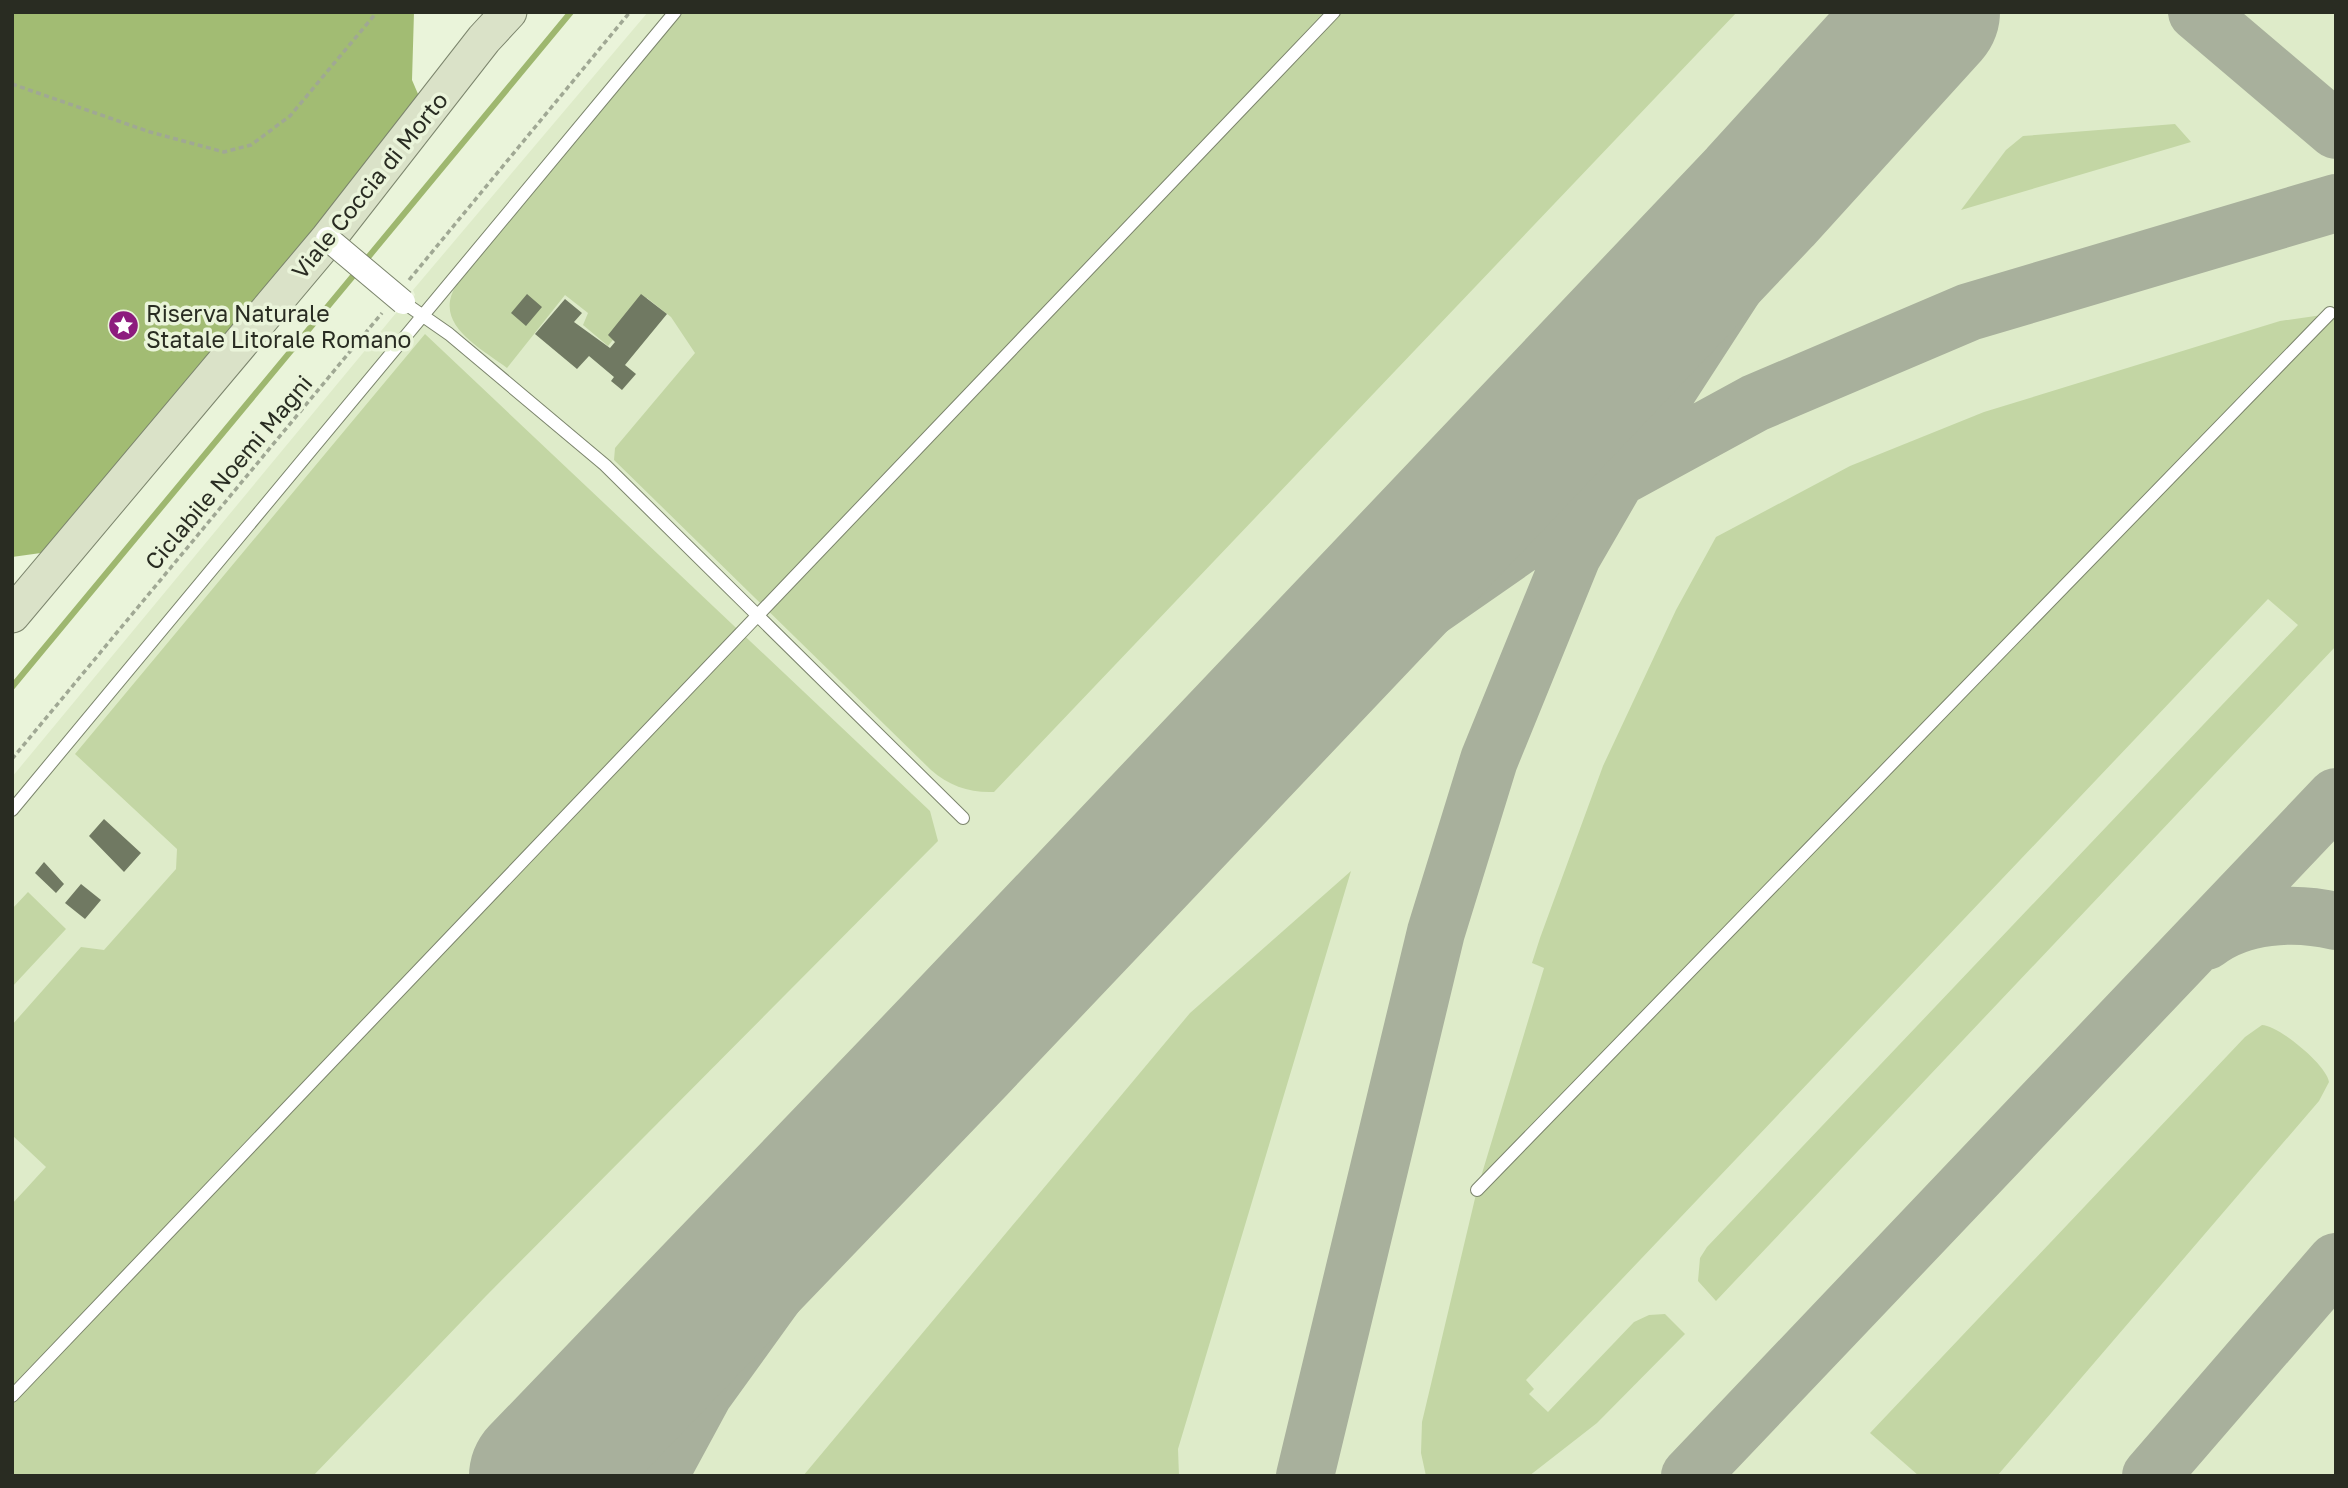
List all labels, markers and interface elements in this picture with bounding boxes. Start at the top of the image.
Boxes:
street label: Viale Coccia di Morto [285,86,453,284]
place label: Riserva Naturale Statale Litorale Romano [146,299,411,353]
place icon: Riserva Naturale Statale Litorale Romano [106,309,140,343]
street label: Ciclabile Noemi Magni [138,369,318,575]

